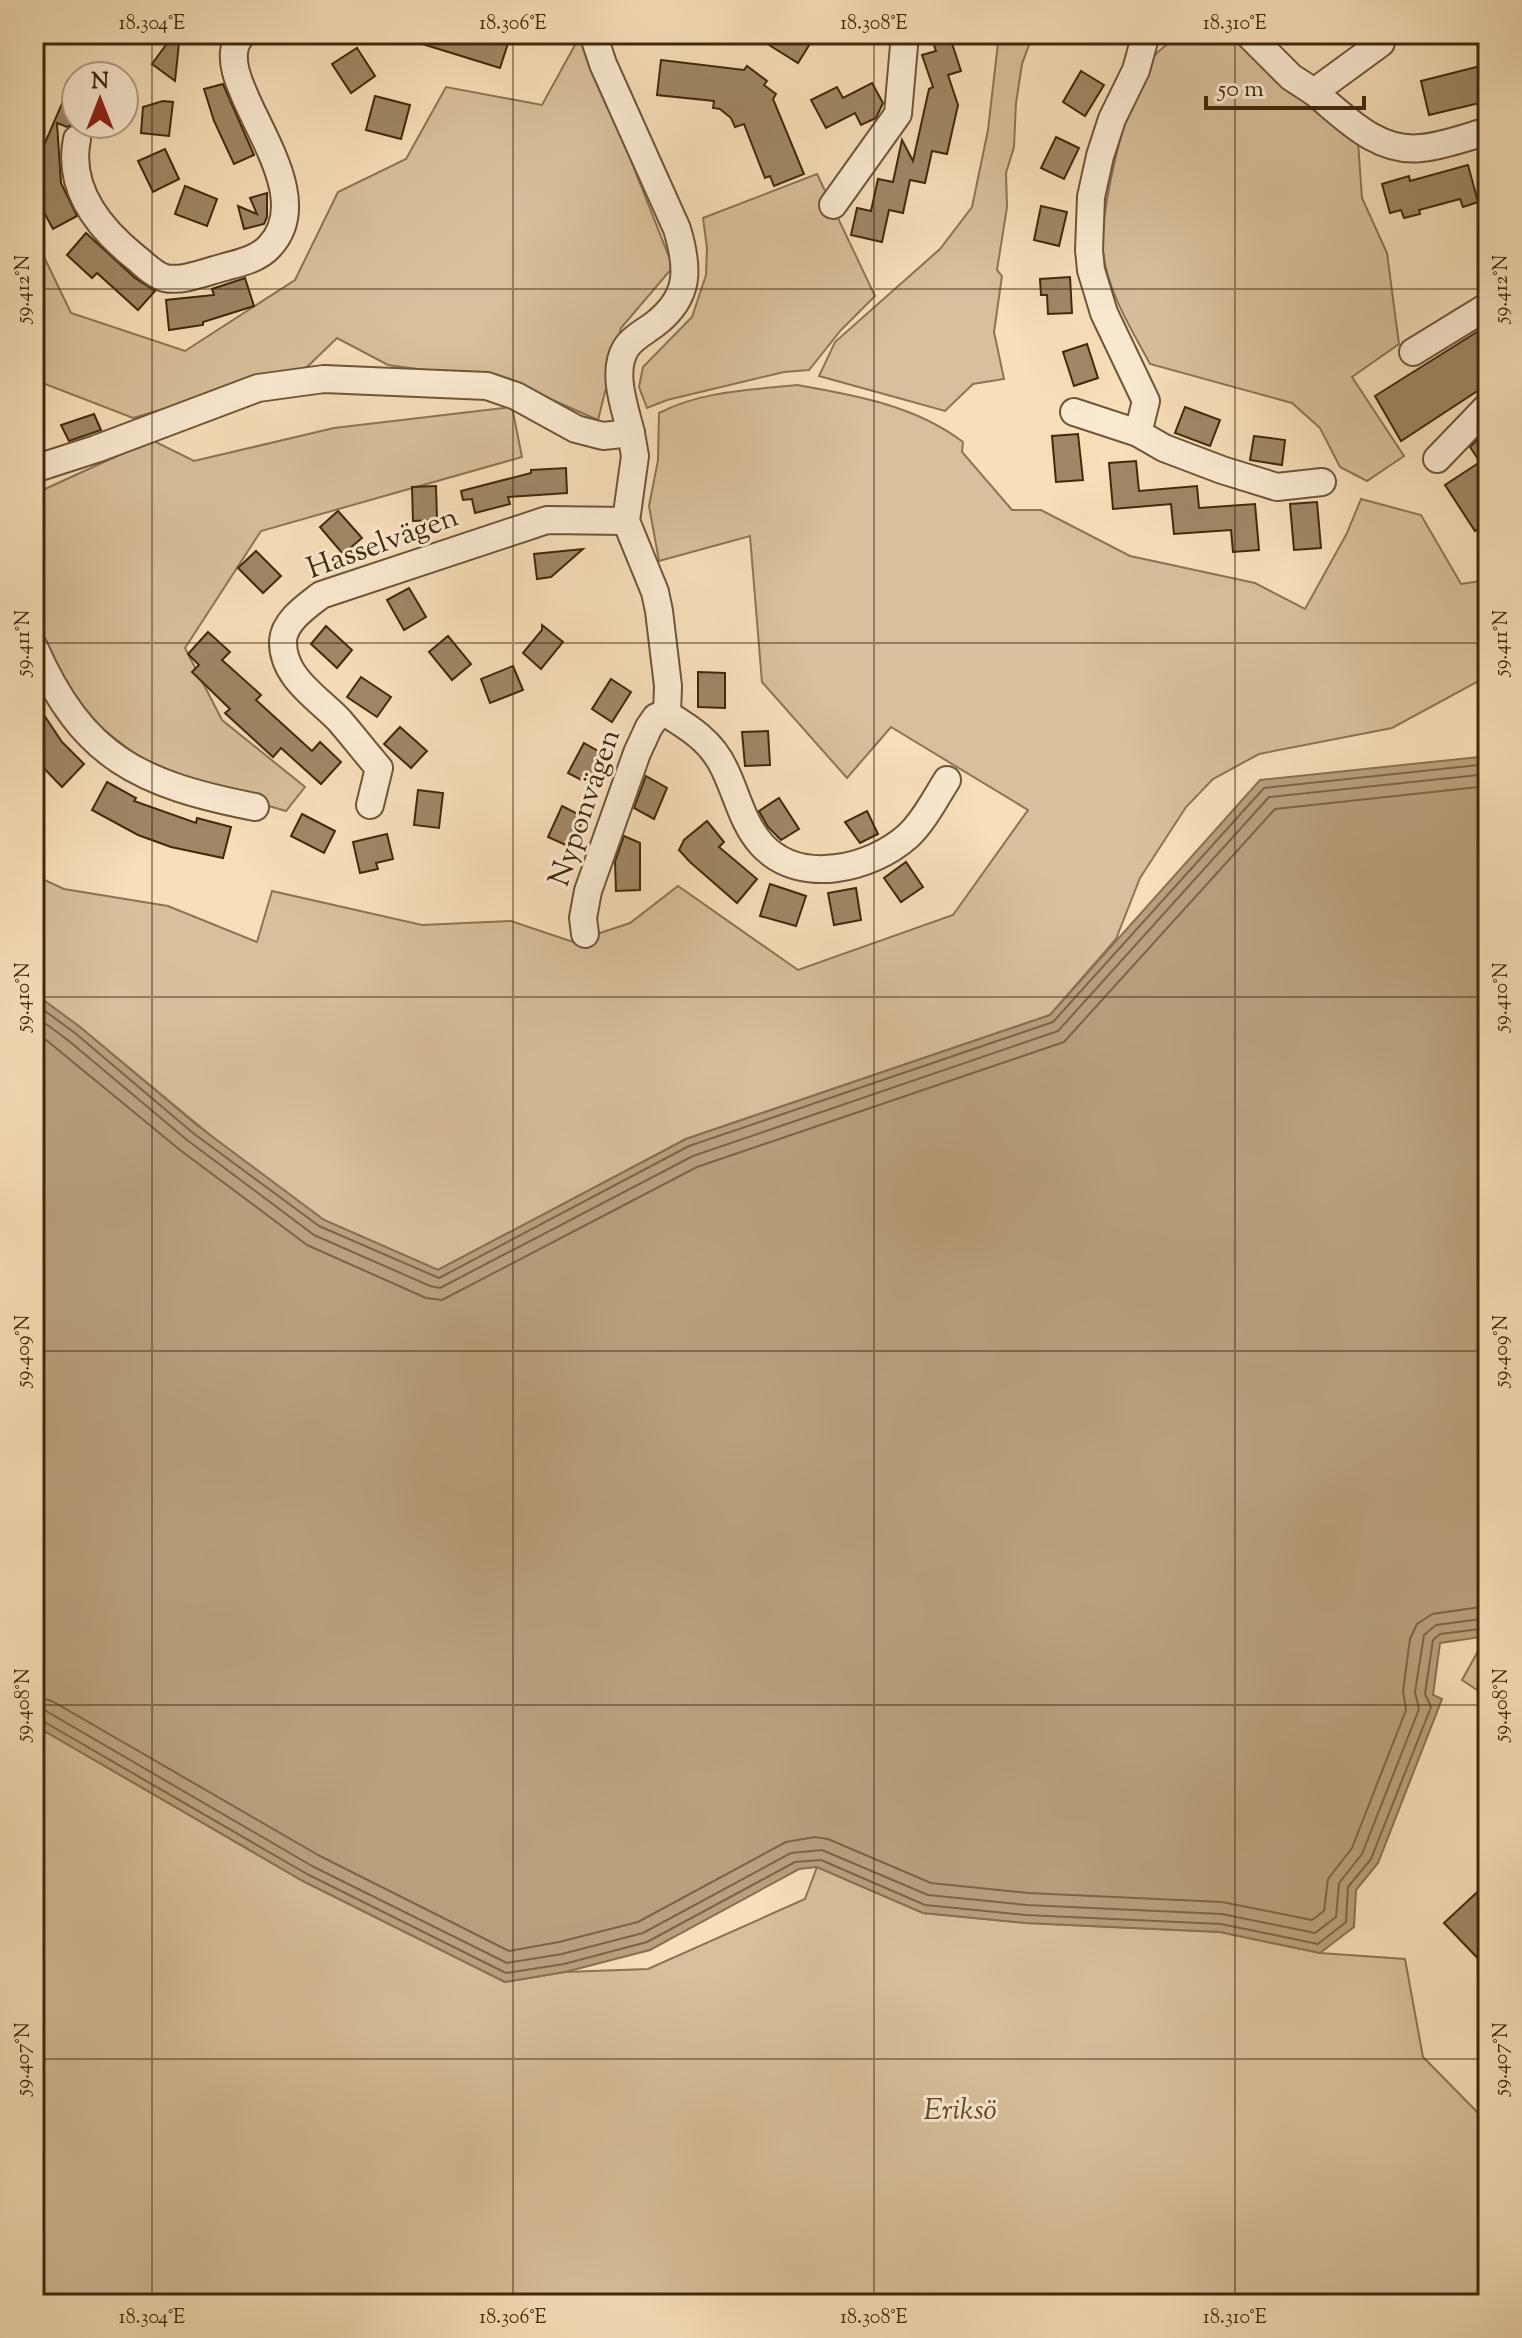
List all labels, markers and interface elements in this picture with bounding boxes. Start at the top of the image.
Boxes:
text: 18.304°E [119,10,185,39]
text: 18.306°E [479,10,547,39]
text: 18.308°E [840,10,908,39]
text: 18.310°E [1203,10,1267,39]
north arrow [60,60,140,140]
scale bar [1206,60,1364,110]
text: N [91,67,109,99]
text: 50 m [1216,73,1264,107]
text: 59.412°N [10,255,39,324]
text: 59.412°N [1488,255,1517,324]
street label: Hasselvägen [301,497,465,591]
text: 59.411°N [10,610,39,677]
text: 59.411°N [1488,610,1517,677]
street label: Nyponvägen [539,723,633,893]
text: 59.410°N [10,962,39,1033]
text: 59.410°N [1488,962,1517,1033]
text: 59.409°N [10,1315,39,1388]
text: 59.409°N [1488,1315,1517,1388]
text: 59.408°N [10,1668,39,1743]
text: 59.408°N [1488,1668,1517,1743]
text: 59.407°N [10,2022,39,2097]
text: 59.407°N [1488,2022,1517,2097]
park label: Eriksö [923,2090,997,2133]
text: 18.304°E [119,2304,185,2333]
text: 18.306°E [479,2304,547,2333]
text: 18.308°E [840,2304,908,2333]
text: 18.310°E [1203,2304,1267,2333]

